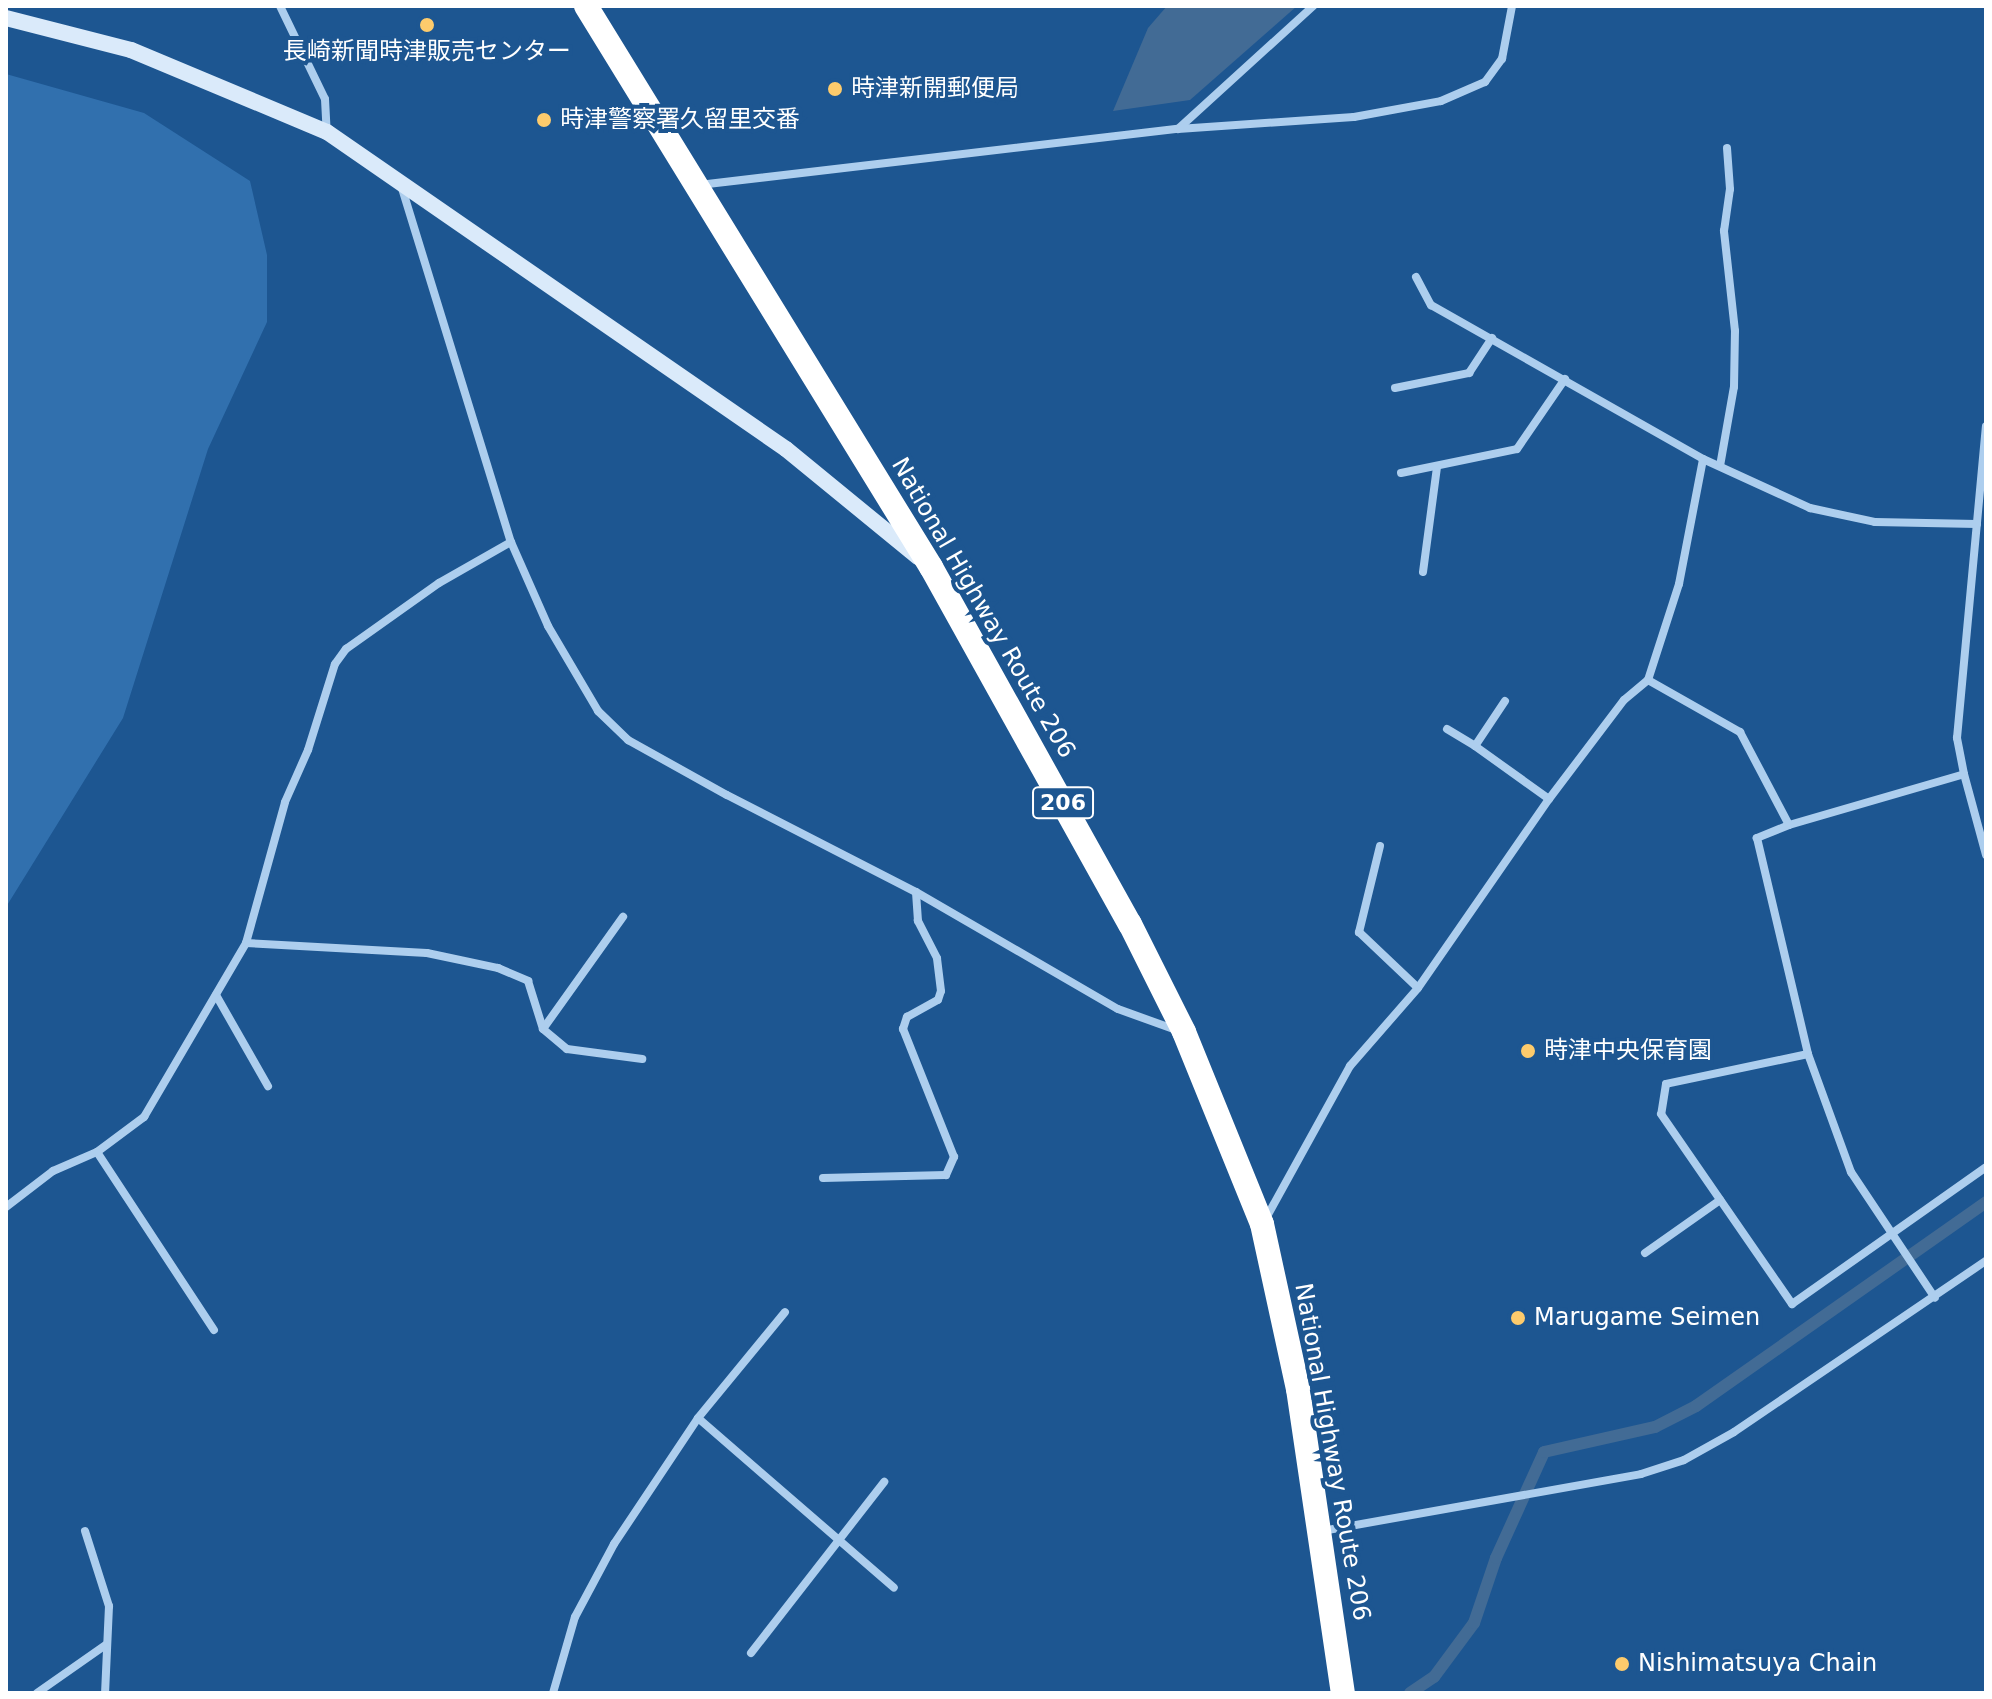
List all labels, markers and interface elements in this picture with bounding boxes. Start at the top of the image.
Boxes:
marker: 長崎新聞時津販売センター [418,16,436,34]
place label: 長崎新聞時津販売センター [283,38,571,66]
place label: 時津新開郵便局 [851,75,1019,103]
marker: 時津新開郵便局 [826,80,844,98]
place label: 時津警察署久留里交番 [560,106,800,134]
marker: 時津警察署久留里交番 [535,111,553,129]
street label: National Highway Route 206 [885,453,1081,763]
road number: 206 [1031,785,1095,821]
place label: 時津中央保育園 [1544,1037,1712,1065]
marker: 時津中央保育園 [1519,1042,1537,1060]
street label: National Highway Route 206 [1288,1281,1376,1623]
place label: Marugame Seimen [1534,1304,1760,1332]
marker: Marugame Seimen [1509,1309,1527,1327]
place label: Nishimatsuya Chain [1638,1650,1877,1678]
marker: Nishimatsuya Chain [1613,1655,1631,1673]

